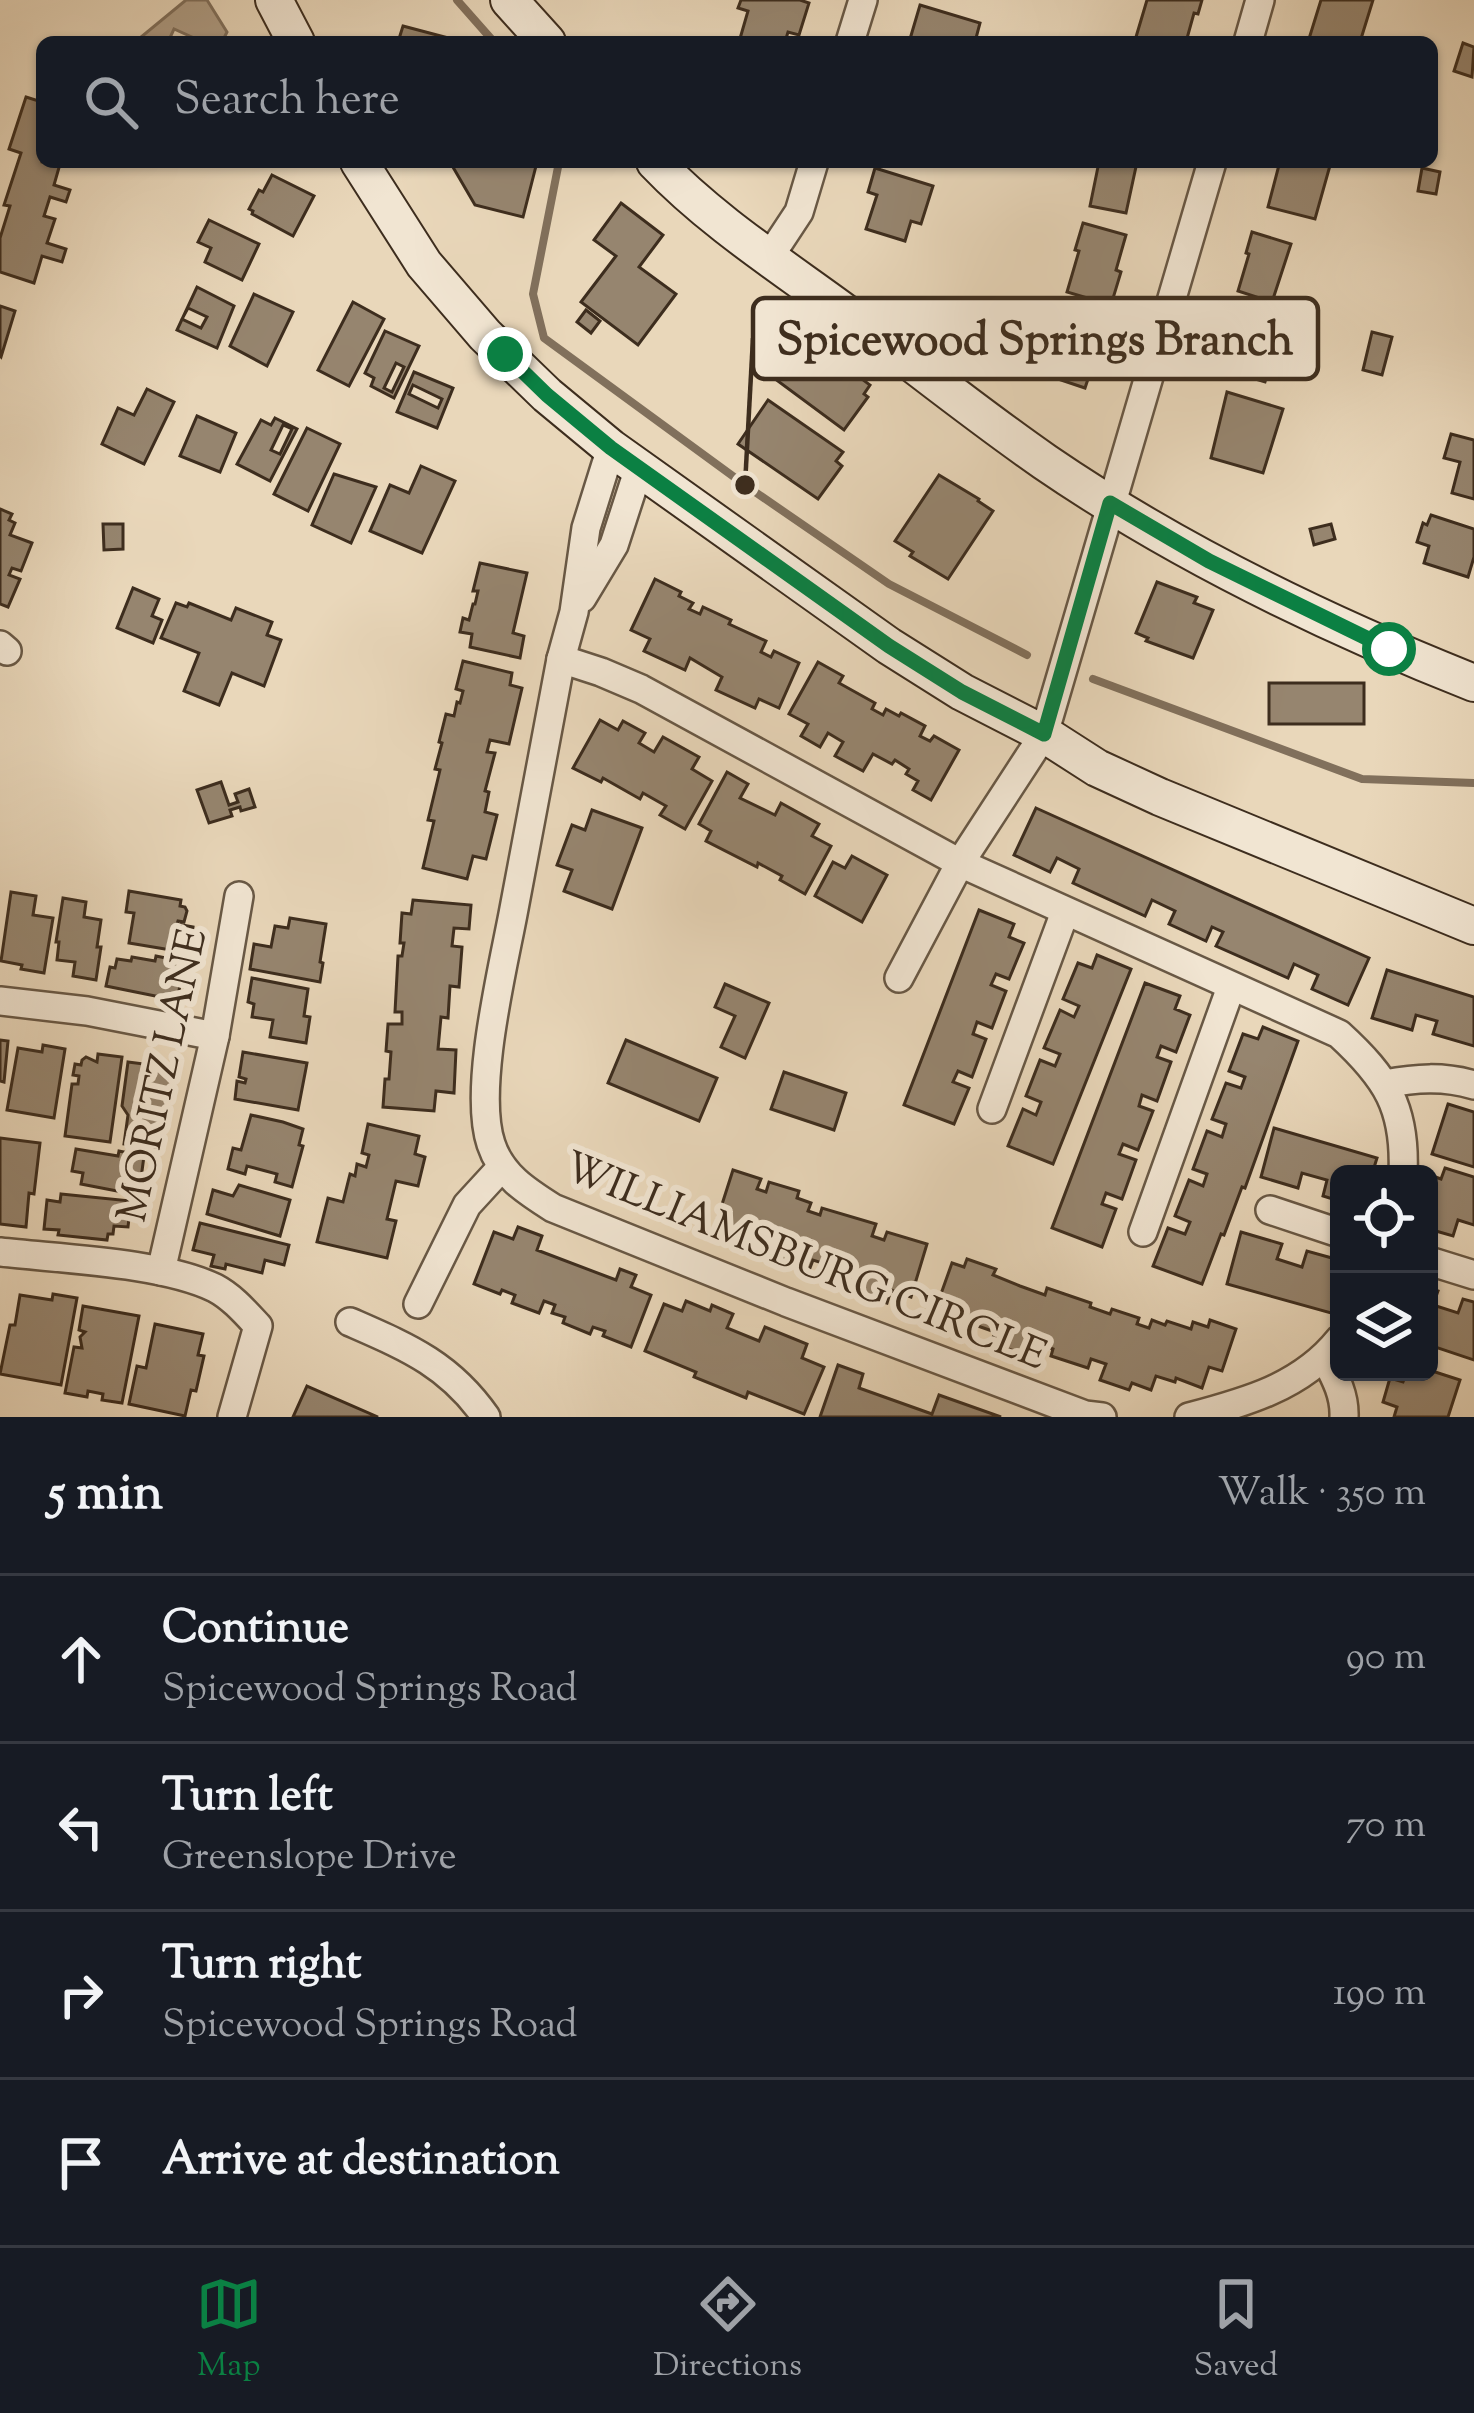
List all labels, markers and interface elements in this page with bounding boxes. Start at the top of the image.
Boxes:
search box [36,36,1438,168]
icon: search [78,69,144,135]
text: Search here [174,70,400,135]
callout: Spicewood Springs Branch [753,298,1318,379]
text: Spicewood Springs Branch [776,311,1294,376]
route end [478,327,532,381]
route start [1362,622,1416,676]
street label: MORITZ LANE [105,924,225,1228]
street label: WILLIAMSBURG CIRCLE [554,1139,1055,1388]
map controls [1330,1165,1438,1381]
button: locate [1330,1165,1438,1273]
button: layers [1330,1273,1438,1381]
text: 5 min [48,1459,163,1532]
text: Walk · 350 m [1218,1467,1426,1523]
text: Continue [162,1598,349,1663]
icon: ahead [48,1626,114,1692]
text: 90 m [1346,1631,1426,1687]
text: Spicewood Springs Road [162,1663,578,1719]
text: Turn left [162,1766,333,1831]
icon: left [48,1794,114,1860]
text: 70 m [1346,1799,1426,1855]
text: Greenslope Drive [162,1831,457,1887]
text: Turn right [162,1934,361,1999]
icon: right [48,1962,114,2028]
text: 190 m [1333,1967,1426,2023]
text: Spicewood Springs Road [162,1999,578,2055]
icon: arrive [48,2130,114,2196]
text: Arrive at destination [162,2130,560,2195]
tab: Map [196,2271,262,2391]
tab: Directions [653,2271,802,2391]
tab: Saved [1194,2271,1278,2391]

